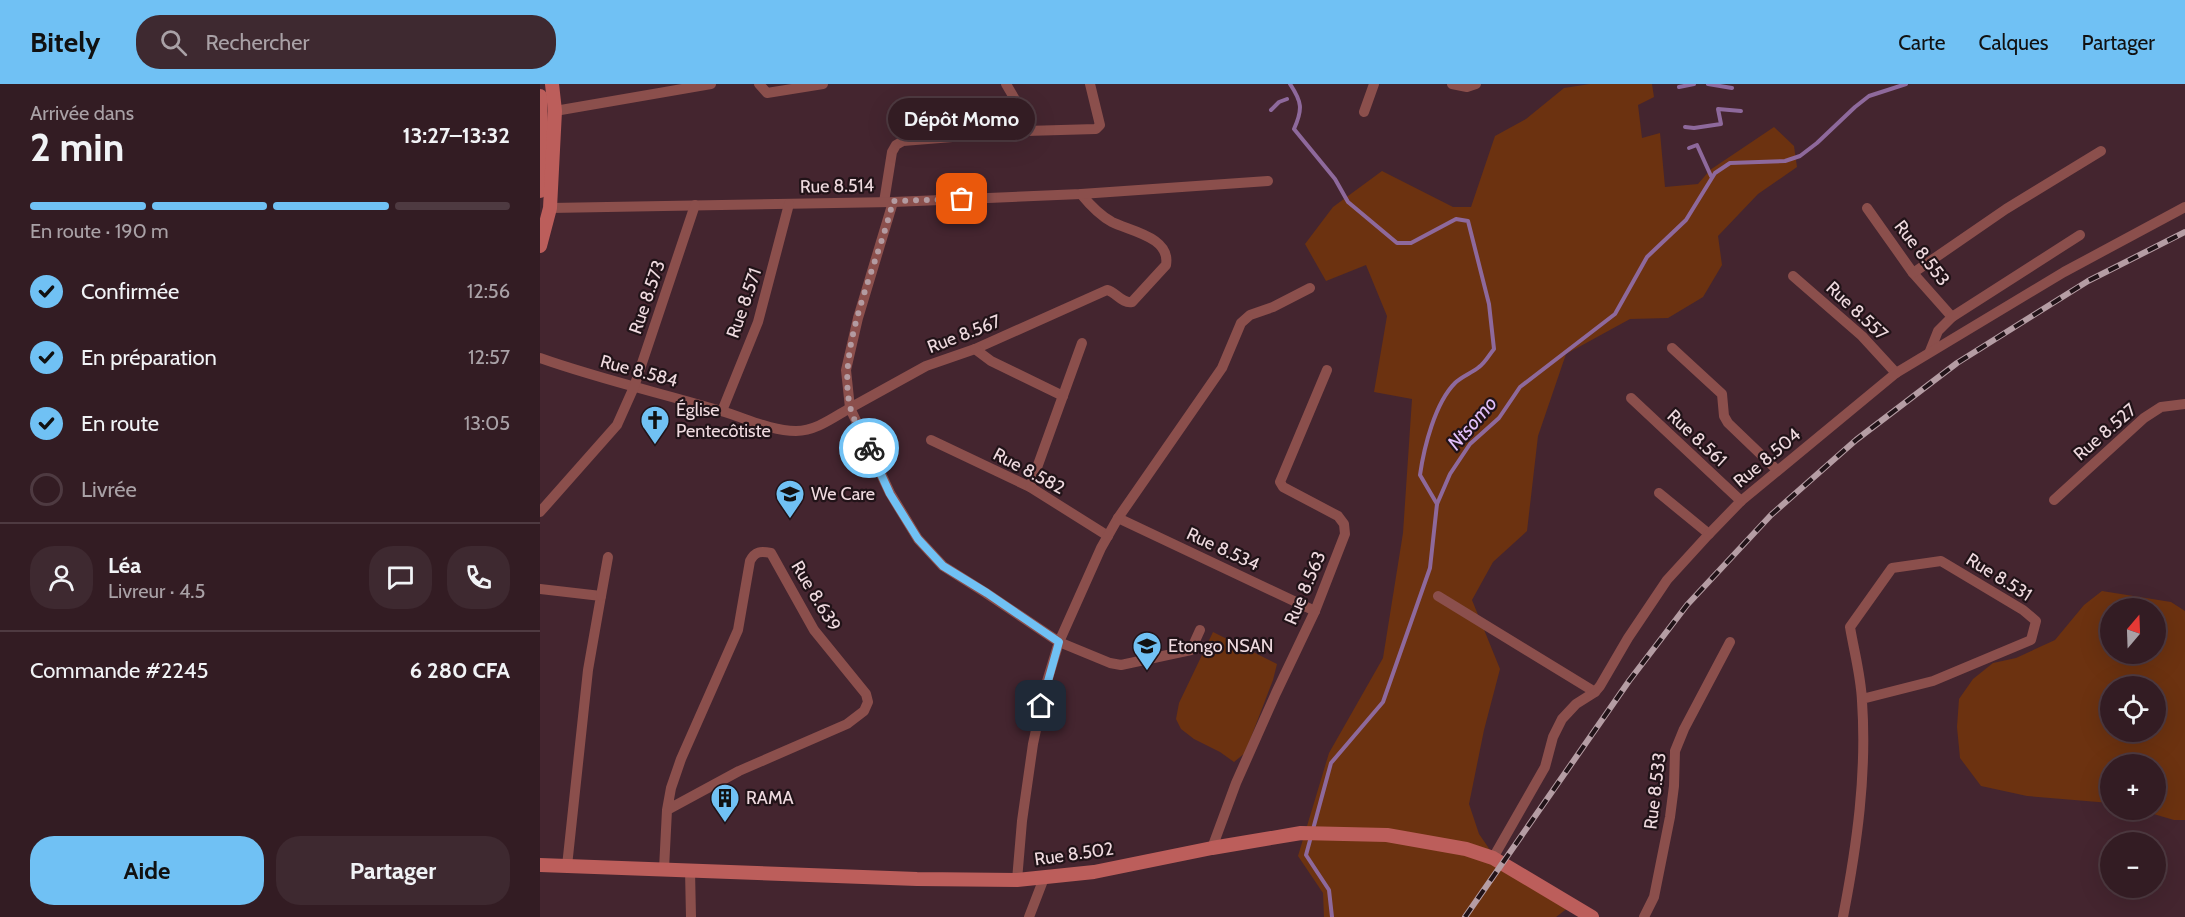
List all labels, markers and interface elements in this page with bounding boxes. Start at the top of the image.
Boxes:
search box [136,15,556,69]
text: Bitely [30,25,100,59]
icon: search [157,26,190,59]
text: Rechercher [205,29,310,56]
text: Carte [1898,30,1946,55]
text: Calques [1979,30,2049,55]
text: Partager [2082,30,2155,55]
callout: Dépôt Momo [888,97,1036,139]
text: Arrivée dans [30,101,134,125]
text: Dépôt Momo [904,107,1019,131]
text: 13:27–13:32 [402,122,510,149]
text: 2 min [30,123,124,171]
pin [936,173,987,224]
street label: Rue 8.514 [800,174,874,198]
icon: bag [945,182,978,215]
street label: Rue 8.553 [1890,216,1954,290]
text: En route · 190 m [30,219,169,243]
street label: Rue 8.573 [624,257,670,337]
street label: Rue 8.571 [722,265,766,341]
icon: check [30,275,63,308]
street label: Rue 8.557 [1822,277,1892,345]
text: Confirmée [81,278,179,305]
text: 12:56 [467,279,510,303]
street label: Rue 8.567 [924,310,1004,358]
icon: check [30,341,63,374]
text: En préparation [81,344,217,371]
text: 12:57 [468,345,510,369]
street label: Rue 8.584 [598,350,680,392]
water label: Ntsomo [1442,391,1502,455]
place label: Église Pentecôtiste [676,399,771,442]
street label: Rue 8.527 [2069,399,2141,465]
church icon: Église Pentecôtiste [639,404,671,446]
street label: Rue 8.561 [1663,405,1731,471]
icon: check [30,407,63,440]
text: En route [81,410,159,437]
text: 13:05 [464,411,510,435]
courier [839,418,899,478]
street label: Rue 8.504 [1729,424,1805,492]
icon: bike [853,432,886,465]
street label: Rue 8.582 [989,443,1069,499]
text: Livrée [81,476,137,503]
school or university icon: We Care [774,478,806,520]
place label: We Care [811,483,875,505]
street label: Rue 8.534 [1183,523,1263,575]
button: person [30,546,93,609]
button: chat [369,546,432,609]
button: phone [447,546,510,609]
street label: Rue 8.563 [1280,548,1330,628]
street label: Rue 8.531 [1962,548,2036,606]
text: Léa [108,552,141,579]
street label: Rue 8.639 [786,557,846,635]
text: Livreur · 4.5 [108,579,205,603]
north arrow [2100,598,2166,664]
map controls [2100,598,2166,898]
school or university icon: Etongo NSAN [1131,630,1163,672]
place label: Etongo NSAN [1168,635,1274,657]
text: Commande #2245 [30,657,208,684]
text: 6 280 CFA [410,657,510,684]
button: locate [2100,676,2166,742]
pin [1015,680,1066,731]
icon: home [1024,689,1057,722]
street label: Rue 8.533 [1639,751,1671,831]
button: + [2100,754,2166,820]
building icon: RAMA [709,782,741,824]
place label: RAMA [746,787,794,809]
button: − [2100,832,2166,898]
button: Aide [30,836,264,905]
button: Partager [276,836,510,905]
street label: Rue 8.502 [1033,838,1115,870]

